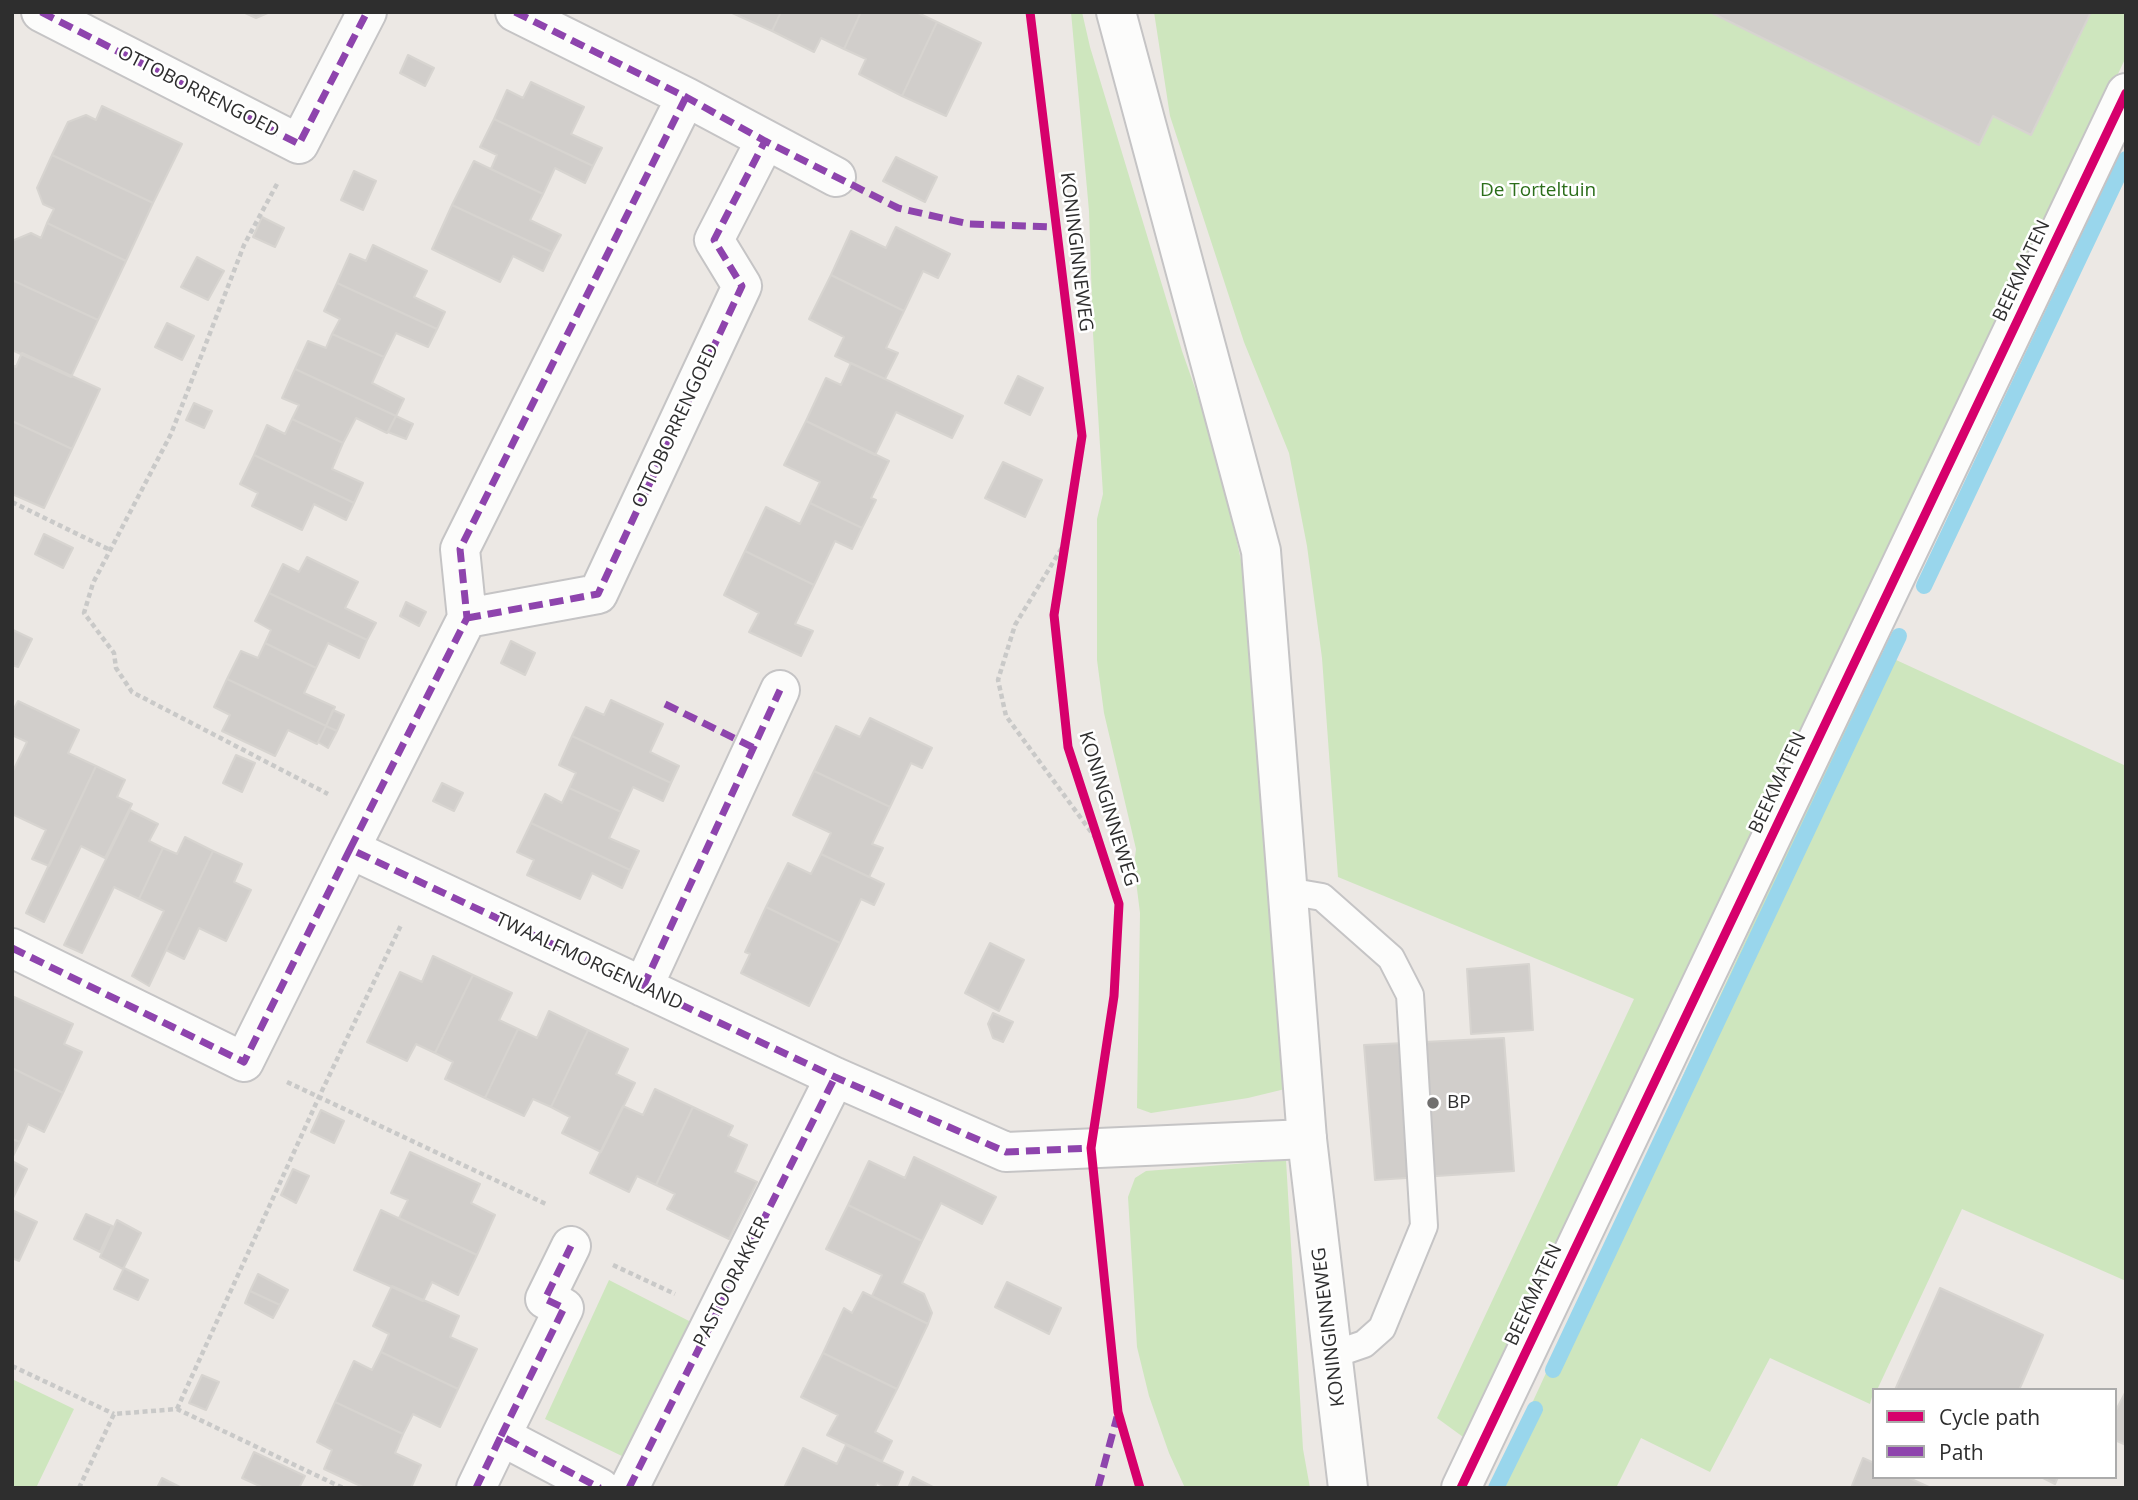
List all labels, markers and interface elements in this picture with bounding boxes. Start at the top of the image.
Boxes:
street label: OTTOBORRENGOED [113,41,283,143]
street label: KONINGINNEWEG [1055,171,1097,333]
park label: De Torteltuin [1480,180,1596,202]
street label: BEEKMATEN [1989,217,2055,325]
street label: OTTOBORRENGOED [628,340,724,512]
street label: KONINGINNEWEG [1074,729,1142,889]
street label: BEEKMATEN [1745,729,1811,837]
street label: TWAALFMORGENLAND [492,909,686,1015]
place label: BP [1447,1092,1471,1114]
marker: BP [1425,1095,1441,1111]
street label: PASTOORAKKER [689,1213,775,1351]
street label: BEEKMATEN [1501,1241,1567,1349]
street label: KONINGINNEWEG [1308,1246,1350,1408]
legend [1872,1388,2117,1479]
text: Cycle path [1939,1403,2040,1431]
text: Path [1939,1438,1984,1466]

